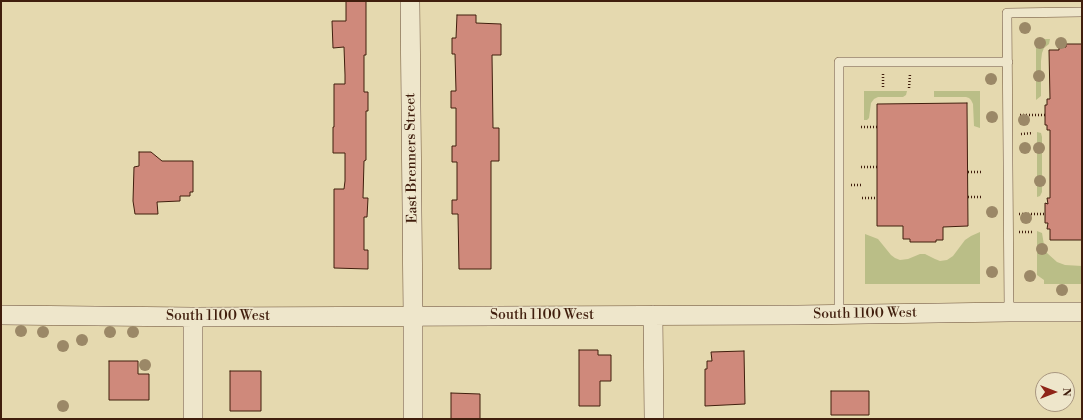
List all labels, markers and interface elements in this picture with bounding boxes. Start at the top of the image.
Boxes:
street label: East Brenners Street [402,93,422,223]
street label: South 1100 West [813,305,917,323]
street label: South 1100 West [490,308,594,324]
street label: South 1100 West [166,309,270,325]
north arrow [1035,372,1075,412]
text: N [1059,388,1073,396]

